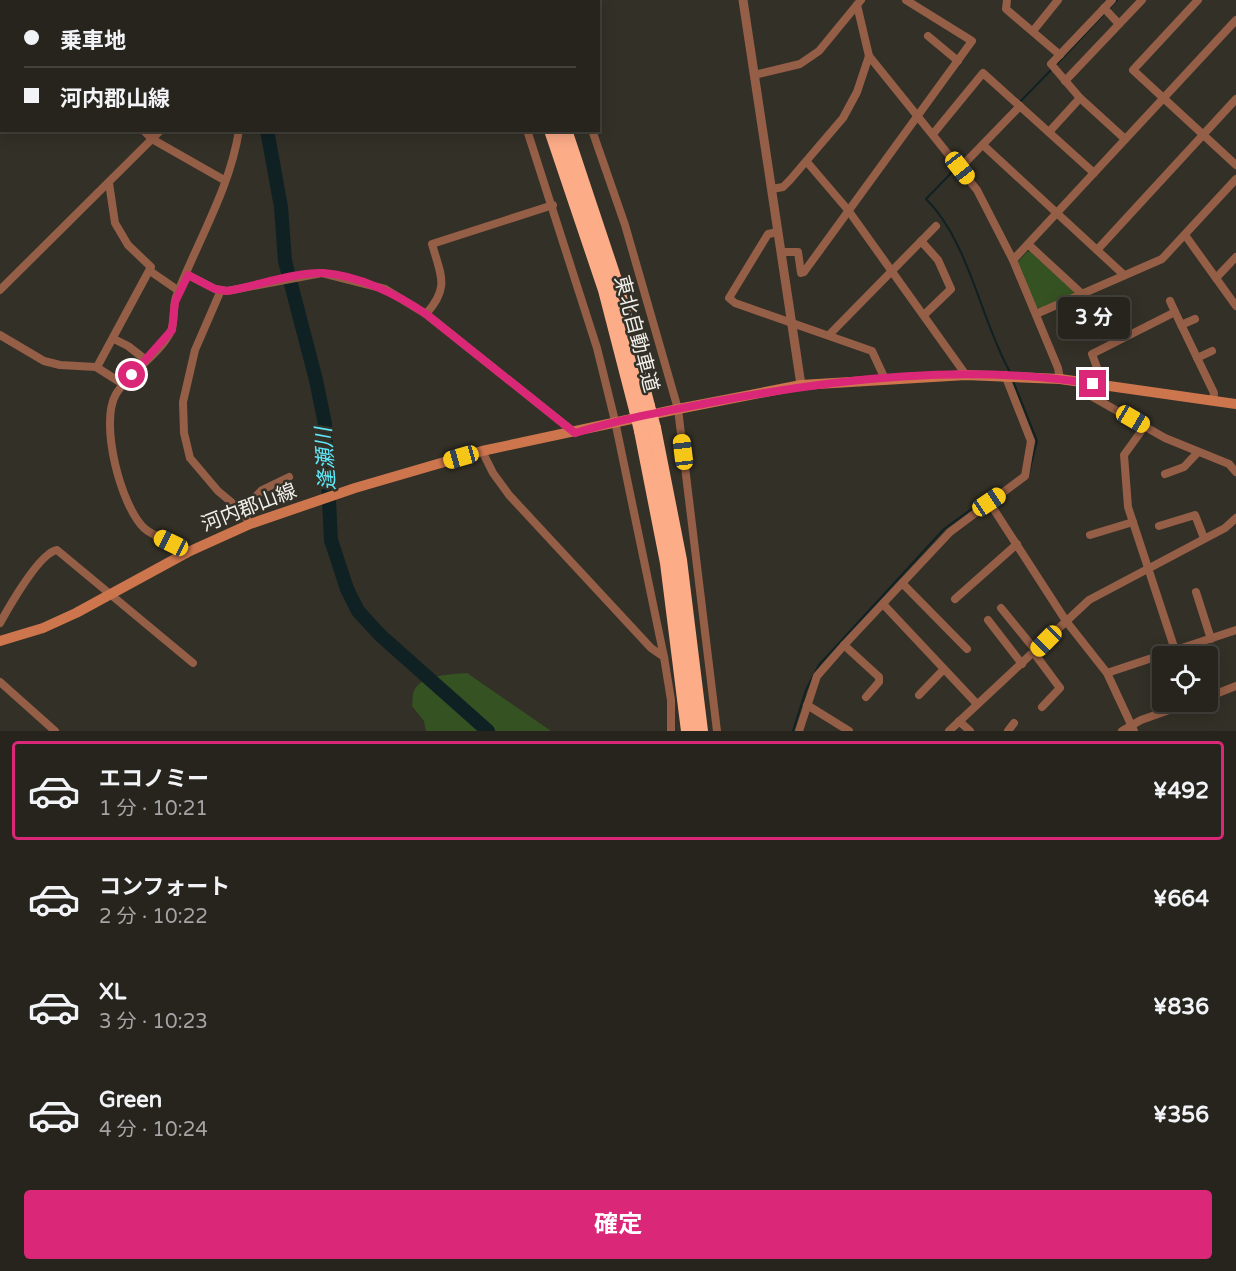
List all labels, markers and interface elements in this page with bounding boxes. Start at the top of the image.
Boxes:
text: 乗車地 [60,28,126,54]
text: 河内郡山線 [60,86,170,112]
car [942,148,978,188]
street label: 東北自動車道 [609,273,663,395]
callout: 3 分 [1057,297,1129,339]
text: 3 分 [1075,306,1113,330]
route start [118,361,145,388]
route end [1079,370,1106,397]
car [1113,402,1153,436]
water label: 逢瀬川 [311,425,341,491]
car [672,433,694,471]
car [441,443,481,471]
street label: 河内郡山線 [198,479,300,537]
car [969,484,1009,520]
car [151,527,191,559]
car [1027,622,1065,660]
map controls [1152,646,1218,712]
button: locate [1152,646,1218,712]
icon: car [27,764,81,818]
text: エコノミー [99,766,209,792]
text: ¥492 [1153,778,1209,804]
text: 1 分 · 10:21 [99,797,208,821]
icon: car [27,872,81,926]
text: コンフォート [99,874,230,900]
text: ¥664 [1153,886,1209,912]
text: 2 分 · 10:22 [99,905,208,929]
text: XL [99,979,126,1005]
icon: car [27,980,81,1034]
text: ¥836 [1153,994,1209,1020]
text: 3 分 · 10:23 [99,1010,208,1034]
text: Green [99,1087,162,1113]
icon: car [27,1088,81,1142]
text: ¥356 [1153,1102,1209,1128]
text: 4 分 · 10:24 [99,1118,208,1142]
button: 確定 [24,1190,1212,1259]

